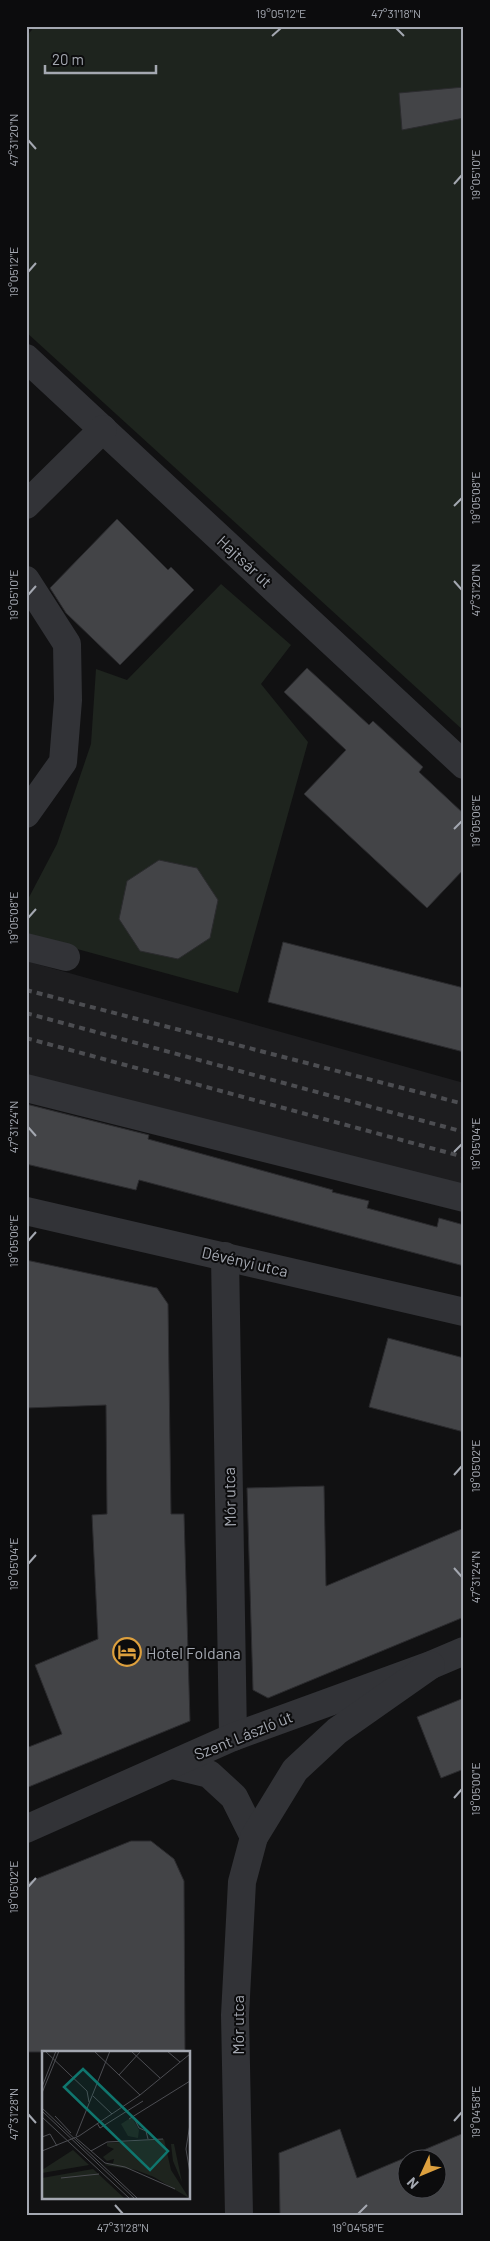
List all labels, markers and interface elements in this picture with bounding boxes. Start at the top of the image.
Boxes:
text: 19°05'12"E [256,6,306,20]
text: 47°31'18"N [371,6,421,20]
scale bar [45,42,156,74]
text: 20 m [52,50,84,68]
text: 47°31'20"N [6,114,20,166]
text: 19°05'10"E [468,150,482,200]
text: 19°05'12"E [6,247,20,297]
text: 19°05'08"E [468,471,482,525]
street label: Hajtsár út [214,531,276,591]
text: 47°31'20"N [468,564,482,616]
text: 19°05'10"E [6,570,20,620]
text: 19°05'06"E [468,795,482,847]
text: 19°05'08"E [6,891,20,945]
text: 47°31'24"N [6,1101,20,1153]
text: 19°05'04"E [468,1117,482,1171]
text: 19°05'06"E [6,1215,20,1267]
street label: Dévényi utca [200,1242,290,1280]
text: 19°05'02"E [468,1439,482,1493]
street label: Mór utca [219,1467,239,1527]
text: 19°05'04"E [6,1537,20,1591]
text: 47°31'24"N [468,1551,482,1603]
hotel icon: Hotel Foldana [112,1637,142,1667]
place label: Hotel Foldana [146,1643,241,1662]
street label: Szent László út [191,1707,295,1763]
text: 19°05'00"E [468,1762,482,1816]
text: 19°05'02"E [6,1860,20,1914]
street label: Mór utca [228,1995,247,2055]
inset map [42,2051,190,2198]
text: 19°04'58"E [468,2086,482,2138]
text: 47°31'28"N [6,2088,20,2140]
north arrow [398,2148,448,2198]
text: N [403,2174,422,2193]
text: 47°31'28"N [97,2220,149,2234]
text: 19°04'58"E [332,2220,384,2234]

